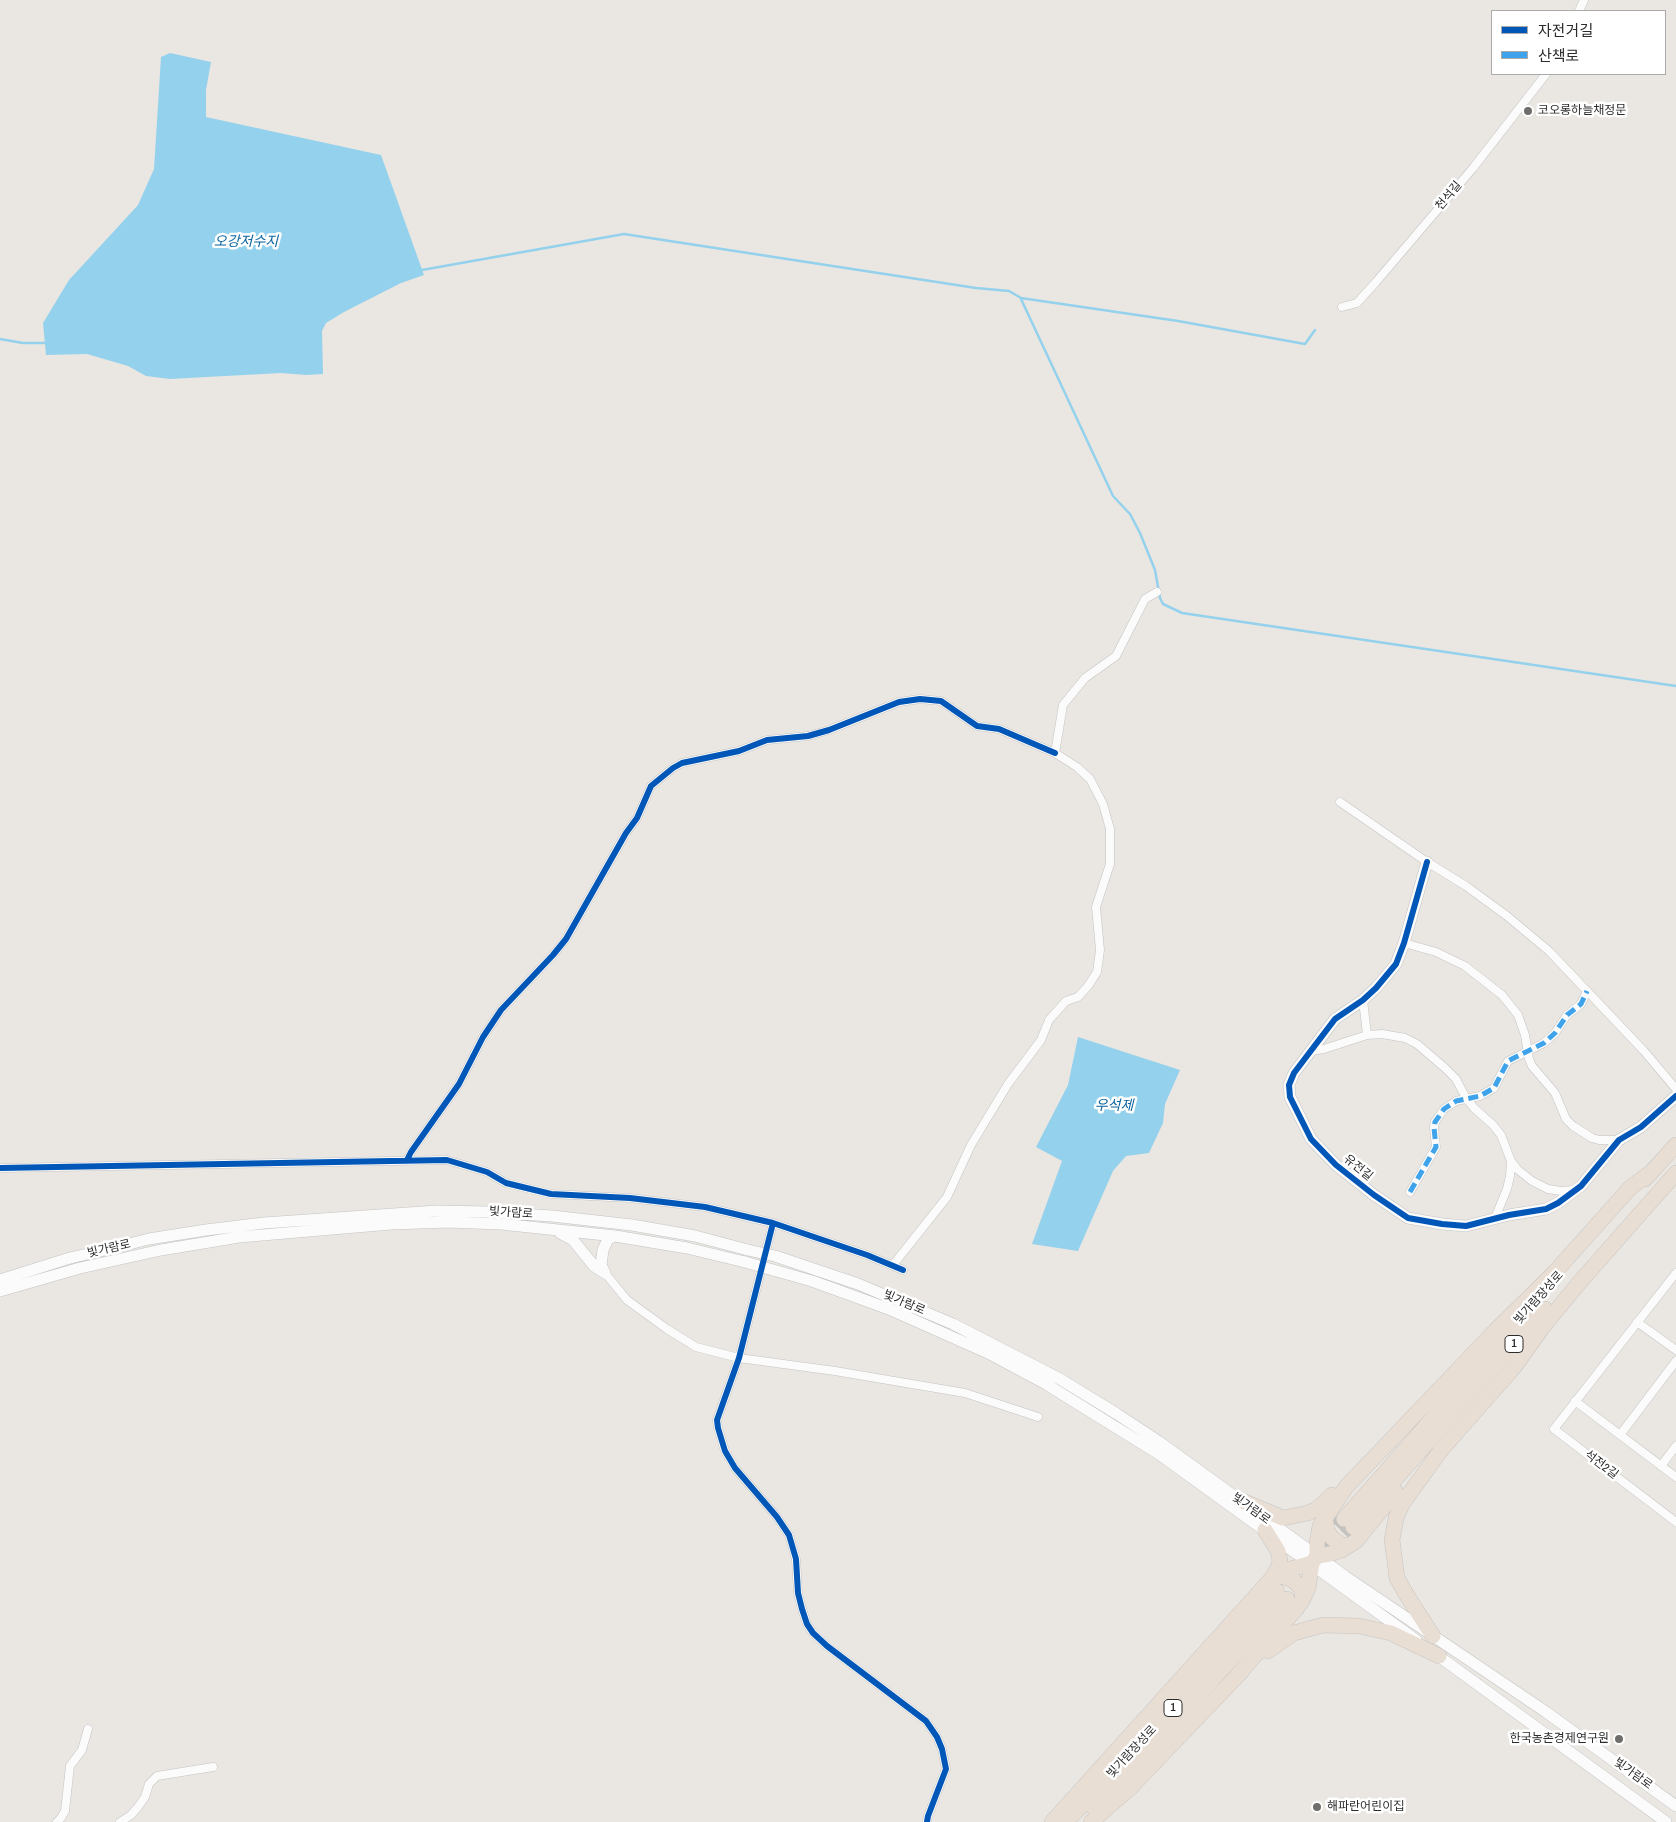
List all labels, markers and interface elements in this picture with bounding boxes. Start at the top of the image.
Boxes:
legend [1491,10,1666,75]
text: 자전거길 [1538,20,1593,41]
text: 산책로 [1538,45,1579,66]
place label: 코오롱하늘채정문 [1538,104,1626,118]
marker: 코오롱하늘채정문 [1522,105,1534,117]
street label: 천석길 [1433,179,1465,213]
water label: 오강저수지 [214,234,278,250]
water label: 우석제 [1095,1098,1133,1114]
street label: 유전길 [1341,1152,1375,1184]
street label: 빛가람로 [488,1204,534,1222]
street label: 빛가람로 [86,1237,132,1261]
street label: 빛가람장성로 [1511,1269,1567,1327]
street label: 빛가람로 [881,1288,927,1318]
road number: 1 [1505,1336,1523,1352]
street label: 석전2길 [1581,1448,1621,1482]
street label: 빛가람로 [1229,1490,1273,1528]
road number: 1 [1164,1700,1182,1716]
street label: 빛가람장성로 [1104,1723,1160,1781]
place label: 한국농촌경제연구원 [1510,1732,1609,1746]
marker: 한국농촌경제연구원 [1613,1733,1625,1745]
street label: 빛가람로 [1611,1755,1655,1793]
place label: 해파란어린이집 [1327,1800,1404,1814]
marker: 해파란어린이집 [1311,1801,1323,1813]

